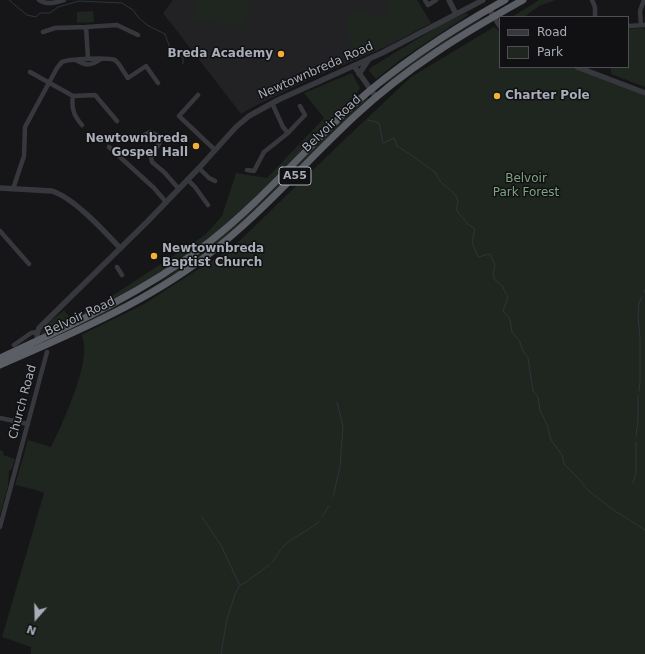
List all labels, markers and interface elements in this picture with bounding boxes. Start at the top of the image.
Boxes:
legend [499,16,629,68]
text: Road [537,25,567,39]
street label: Newtownbreda Road [256,39,376,103]
text: Park [537,45,563,59]
place label: Breda Academy [167,47,273,61]
marker: Breda Academy [276,49,286,59]
place label: Charter Pole [505,89,590,103]
marker: Charter Pole [492,91,502,101]
street label: Belvoir Road [300,93,364,155]
place label: Newtownbreda Gospel Hall [86,132,188,160]
marker: Newtownbreda Gospel Hall [191,141,201,151]
road number: A55 [279,167,311,185]
park label: Belvoir Park Forest [493,172,559,200]
place label: Newtownbreda Baptist Church [162,242,264,270]
marker: Newtownbreda Baptist Church [149,251,159,261]
street label: Belvoir Road [43,295,117,339]
street label: Church Road [6,363,40,441]
north arrow [16,598,56,638]
text: N [25,622,38,637]

